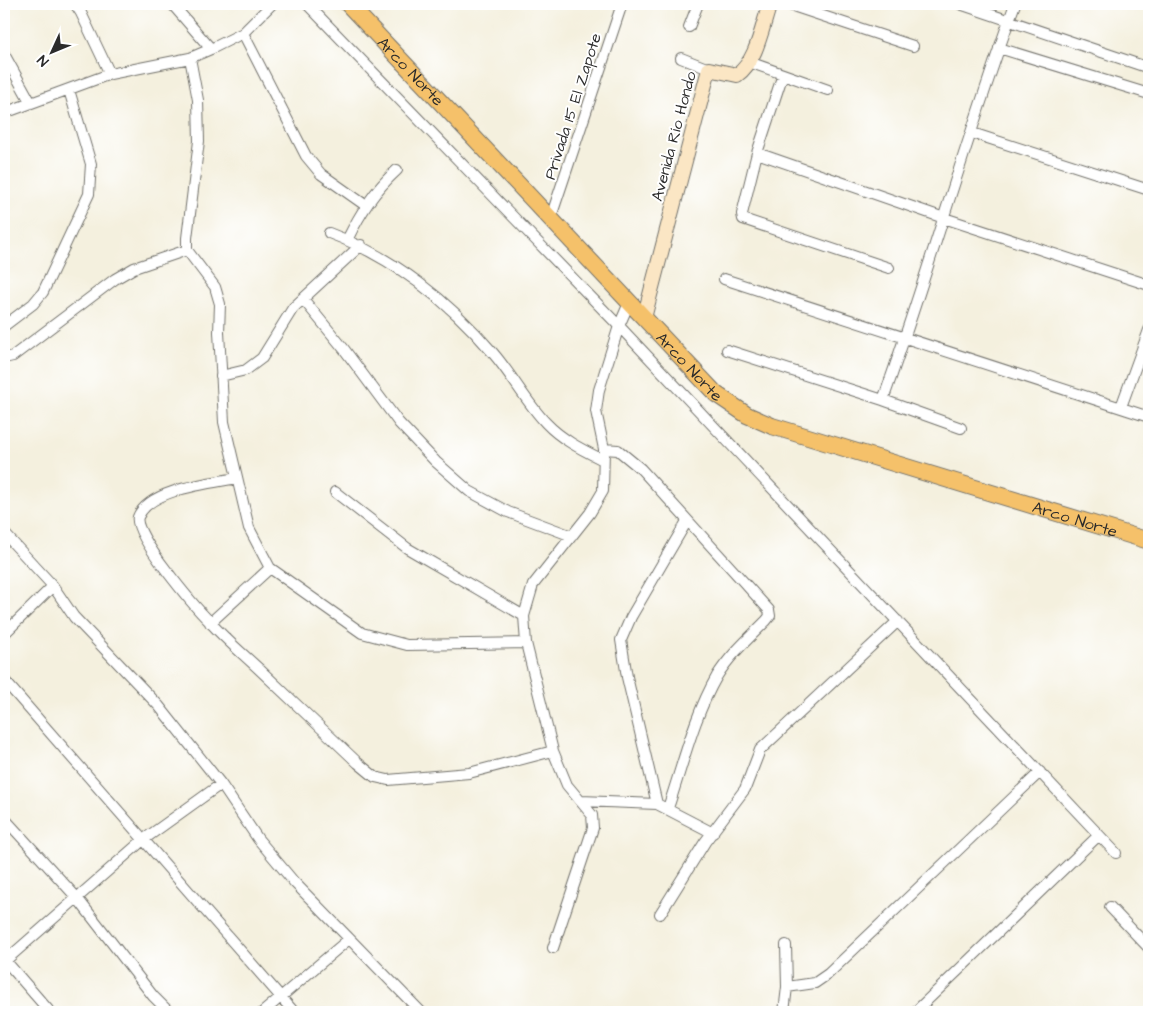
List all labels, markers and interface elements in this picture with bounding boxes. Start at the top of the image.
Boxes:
north arrow [28,28,78,78]
street label: Privada 15 El Zapote [539,30,607,182]
street label: Arco Norte [372,32,449,111]
text: N [33,50,54,70]
street label: Avenida Río Hondo [646,69,702,204]
street label: Arco Norte [651,327,727,407]
street label: Arco Norte [1030,496,1120,543]

